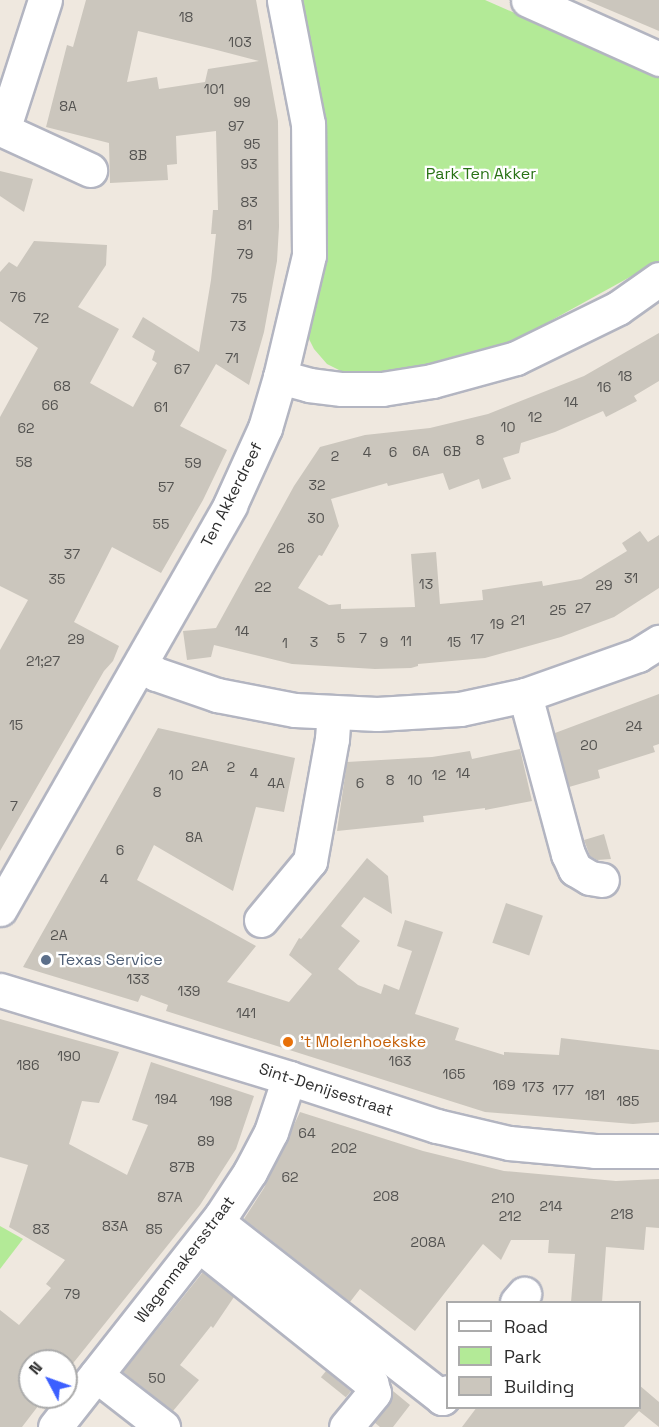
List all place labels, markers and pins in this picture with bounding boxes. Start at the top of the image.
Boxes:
place label: Texas Service [58,950,163,970]
marker: Texas Service [39,953,53,967]
place label: 't Molenhoekske [300,1032,426,1052]
marker: 't Molenhoekske [281,1035,295,1049]

